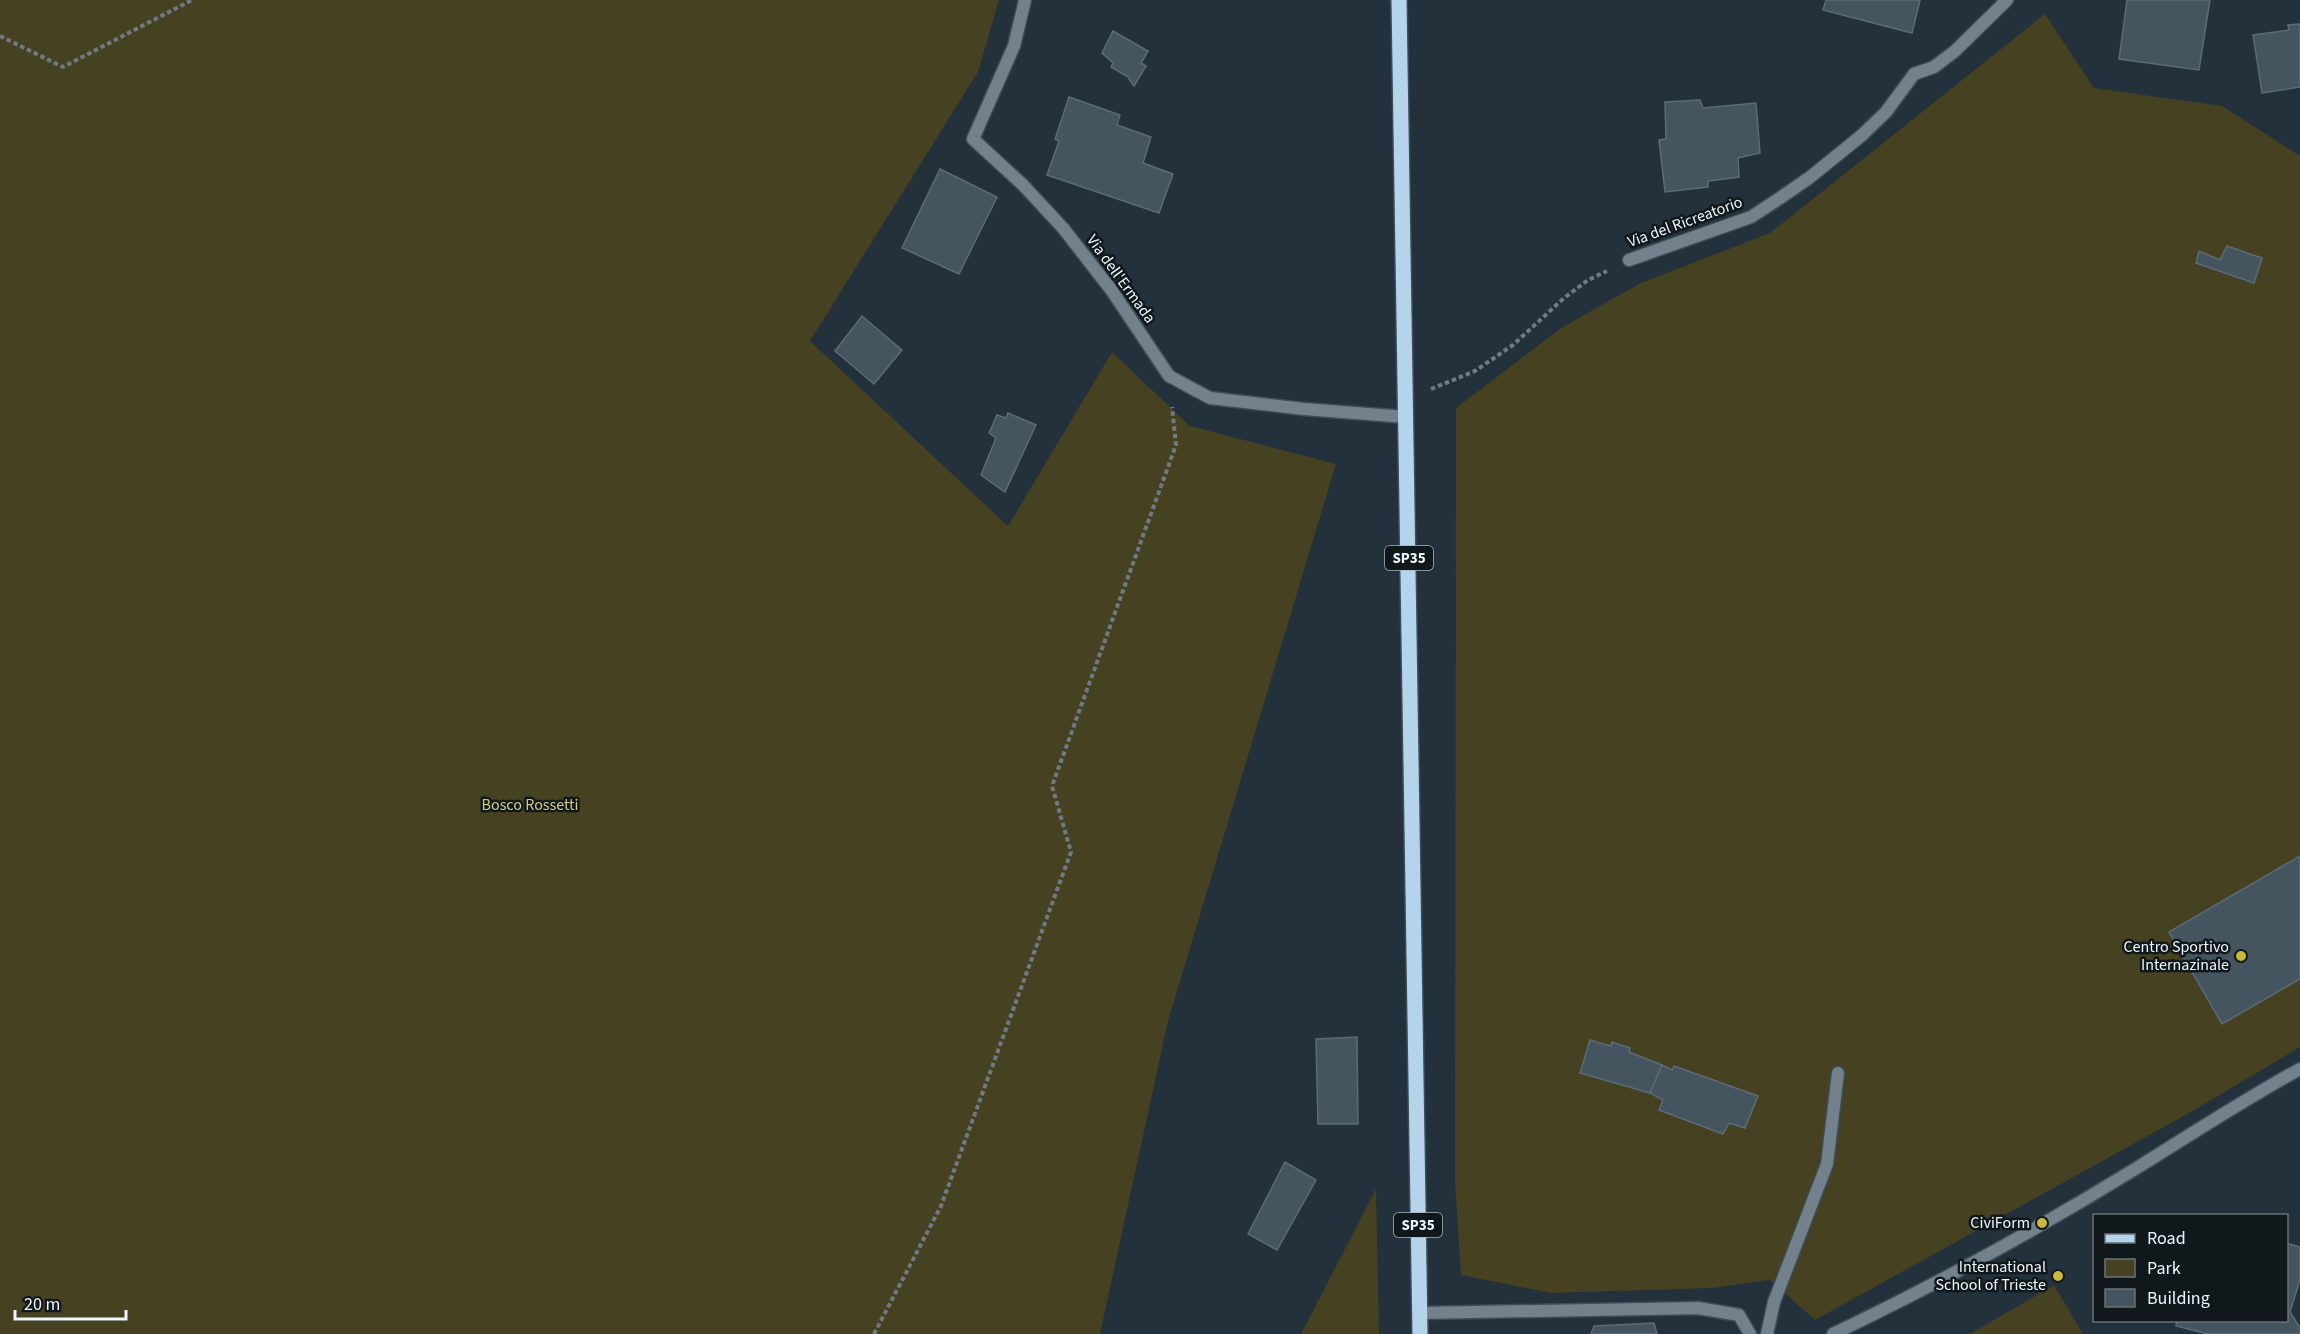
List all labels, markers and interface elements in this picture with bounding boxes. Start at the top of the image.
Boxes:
street label: Via del Ricreatorio [1624,191,1746,253]
street label: Via dell'Ermada [1081,230,1161,328]
road number: SP35 [1385,546,1433,570]
park label: Bosco Rossetti [482,794,578,816]
place label: Centro Sportivo Internazinale [2123,936,2229,976]
marker: Centro Sportivo Internazinale [2234,949,2248,963]
place label: CiviForm [1970,1212,2030,1234]
road number: SP35 [1394,1213,1442,1237]
legend [2093,1214,2288,1322]
marker: CiviForm [2035,1216,2049,1230]
text: Road [2147,1226,2186,1251]
place label: International School of Trieste [1936,1256,2046,1296]
text: Park [2147,1256,2181,1281]
marker: International School of Trieste [2051,1269,2065,1283]
scale bar [15,1283,126,1321]
text: Building [2147,1286,2210,1311]
text: 20 m [24,1292,60,1317]

